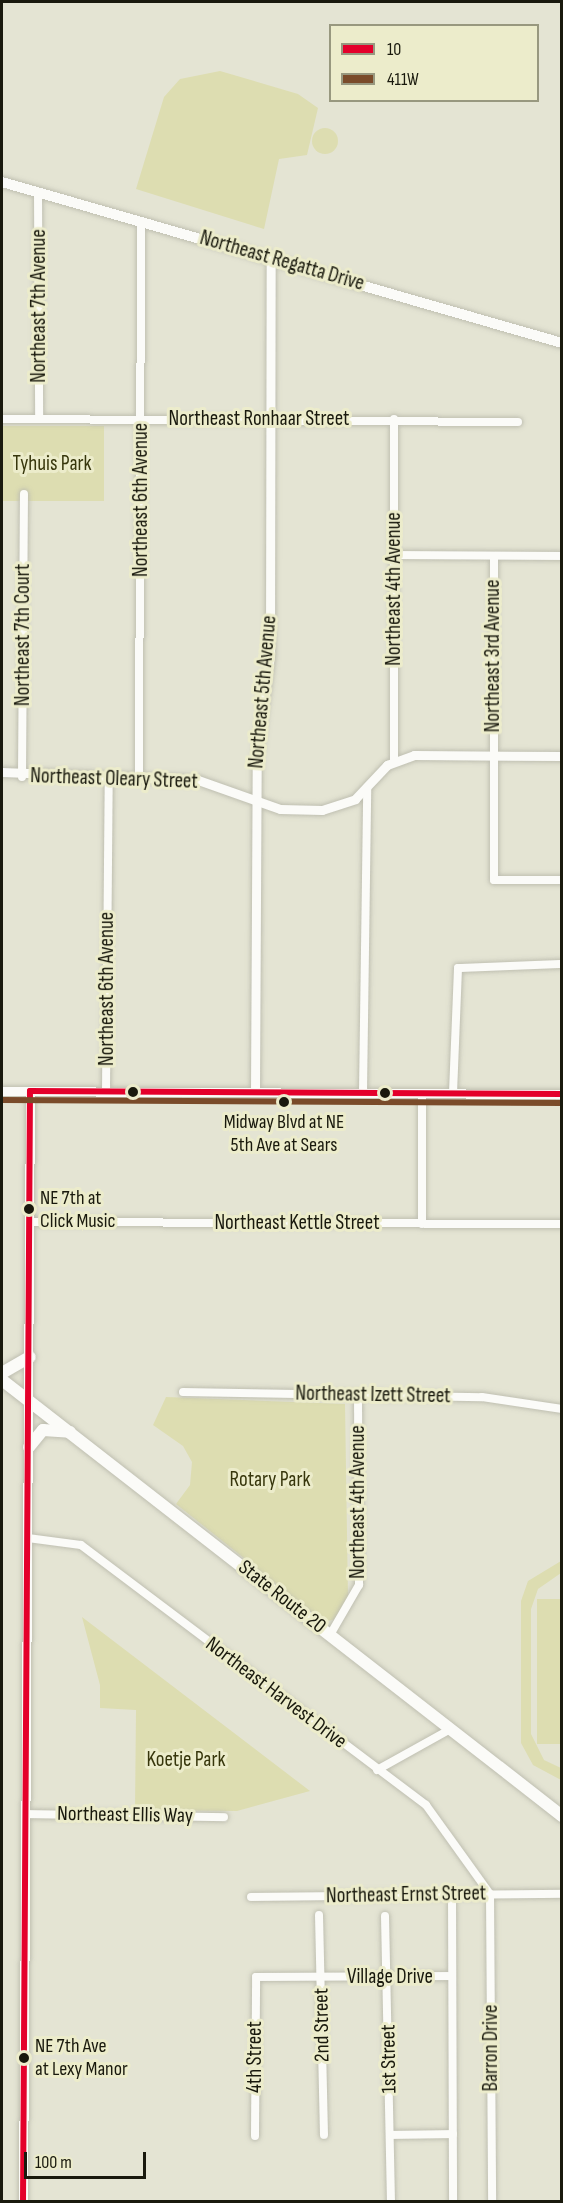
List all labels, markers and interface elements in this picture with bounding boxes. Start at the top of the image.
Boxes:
legend [329,24,539,102]
text: 10 [387,39,401,60]
text: 411W [387,69,419,90]
street label: Northeast Regatta Drive [197,225,367,297]
street label: Northeast 7th Avenue [26,229,52,383]
street label: Northeast Ronhaar Street [169,406,349,432]
street label: Northeast 6th Avenue [128,423,154,577]
park label: Tyhuis Park [12,451,92,477]
street label: Northeast 4th Avenue [381,512,407,666]
street label: Northeast 7th Court [10,564,36,706]
street label: Northeast 3rd Avenue [480,580,506,732]
street label: Northeast 5th Avenue [244,614,282,770]
street label: Northeast Oleary Street [30,763,198,795]
street label: Northeast 6th Avenue [94,912,120,1066]
unlabelled marker [127,1086,139,1098]
unlabelled marker [379,1087,391,1099]
marker: Midway Blvd at NE 5th Ave at Sears [278,1096,290,1108]
place label: Midway Blvd at NE 5th Ave at Sears [224,1111,344,1158]
place label: NE 7th at Click Music [40,1186,116,1233]
marker: NE 7th at Click Music [23,1203,35,1215]
street label: Northeast Kettle Street [214,1210,380,1236]
street label: Northeast Izett Street [295,1381,451,1409]
street label: Northeast 4th Avenue [345,1425,371,1579]
park label: Rotary Park [230,1467,310,1493]
street label: State Route 20 [233,1555,331,1639]
street label: Northeast Harvest Drive [200,1632,352,1754]
park label: Koetje Park [147,1747,225,1773]
street label: Northeast Ellis Way [57,1801,193,1829]
street label: Northeast Ernst Street [326,1881,486,1909]
street label: Village Drive [347,1964,433,1990]
street label: 2nd Street [309,1988,335,2062]
street label: Barron Drive [478,2005,504,2091]
street label: 4th Street [242,2021,268,2093]
street label: 1st Street [376,2024,402,2094]
place label: NE 7th Ave at Lexy Manor [35,2034,128,2081]
marker: NE 7th Ave at Lexy Manor [18,2052,30,2064]
scale bar [27,2140,148,2178]
text: 100 m [35,2152,72,2173]

